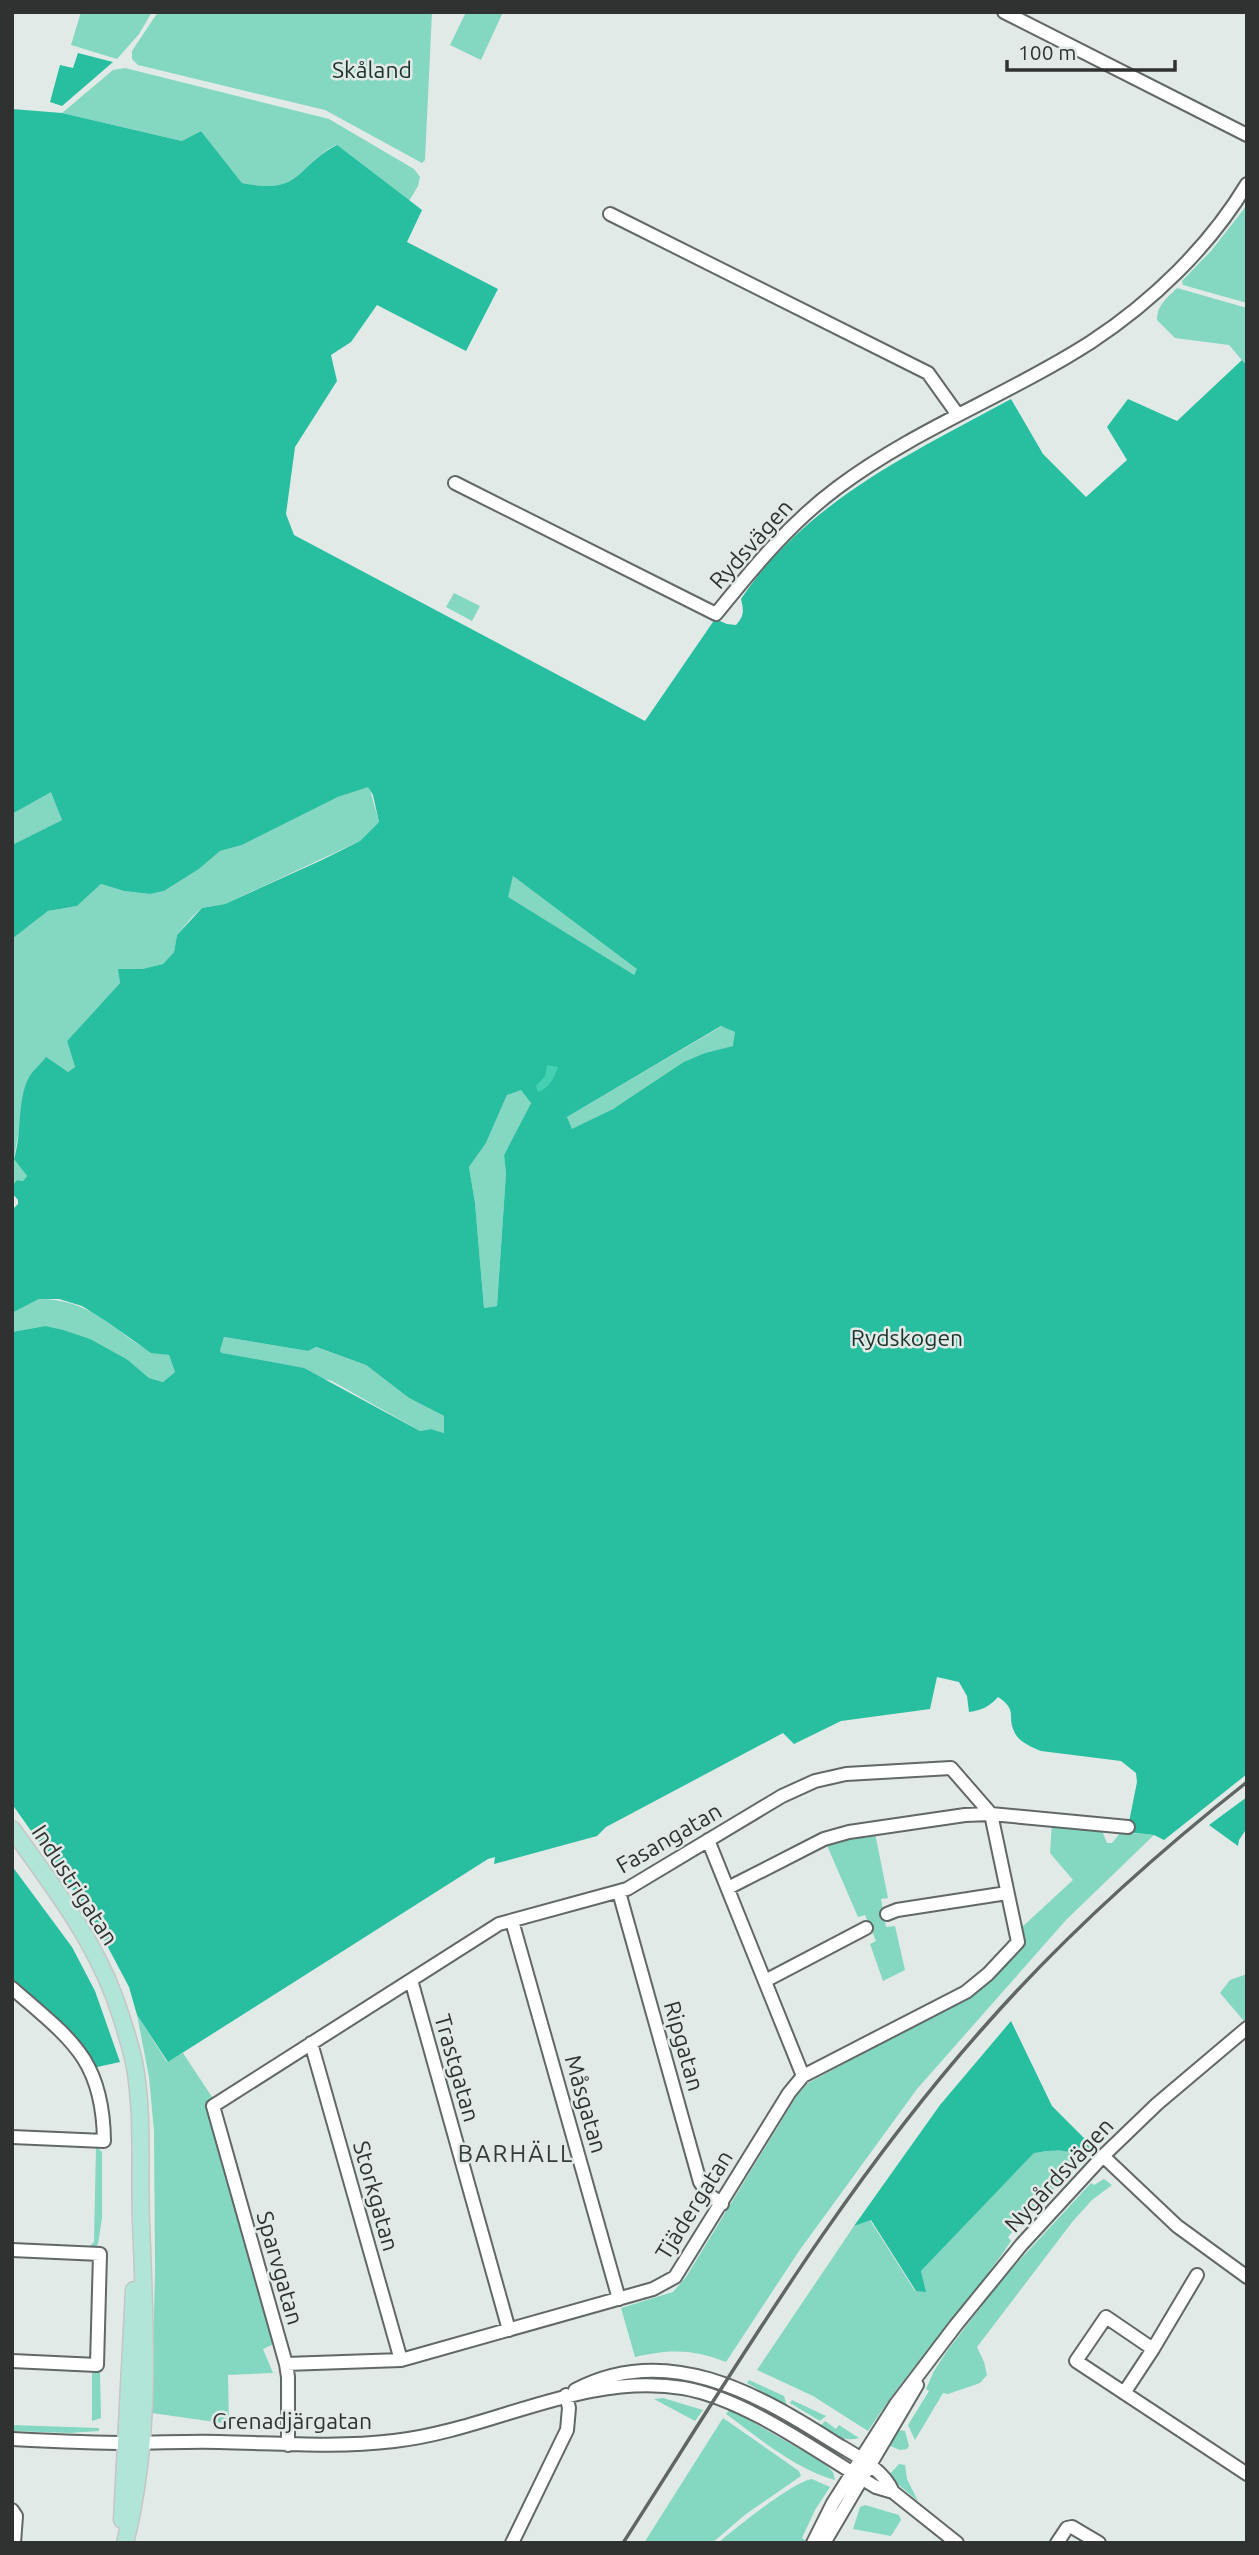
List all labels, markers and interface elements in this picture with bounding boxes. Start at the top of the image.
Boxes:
scale bar [1007,28,1175,72]
text: 100 m [1018,40,1076,64]
park label: Skåland [332,57,412,82]
street label: Rydsvägen [704,494,797,593]
park label: Rydskogen [851,1325,963,1350]
street label: Fasangatan [612,1797,726,1878]
street label: Industrigatan [27,1820,123,1949]
street label: Ripgatan [660,1998,709,2094]
street label: Trastgatan [430,2011,485,2124]
street label: Måsgatan [561,2052,612,2156]
street label: Nygårdsvägen [999,2112,1118,2237]
street label: Storkgatan [349,2138,404,2254]
district label: BARHÄLL [458,2140,574,2167]
street label: Tjädergatan [650,2146,737,2264]
street label: Sparvgatan [252,2208,309,2327]
street label: Grenadjärgatan [212,2408,372,2433]

